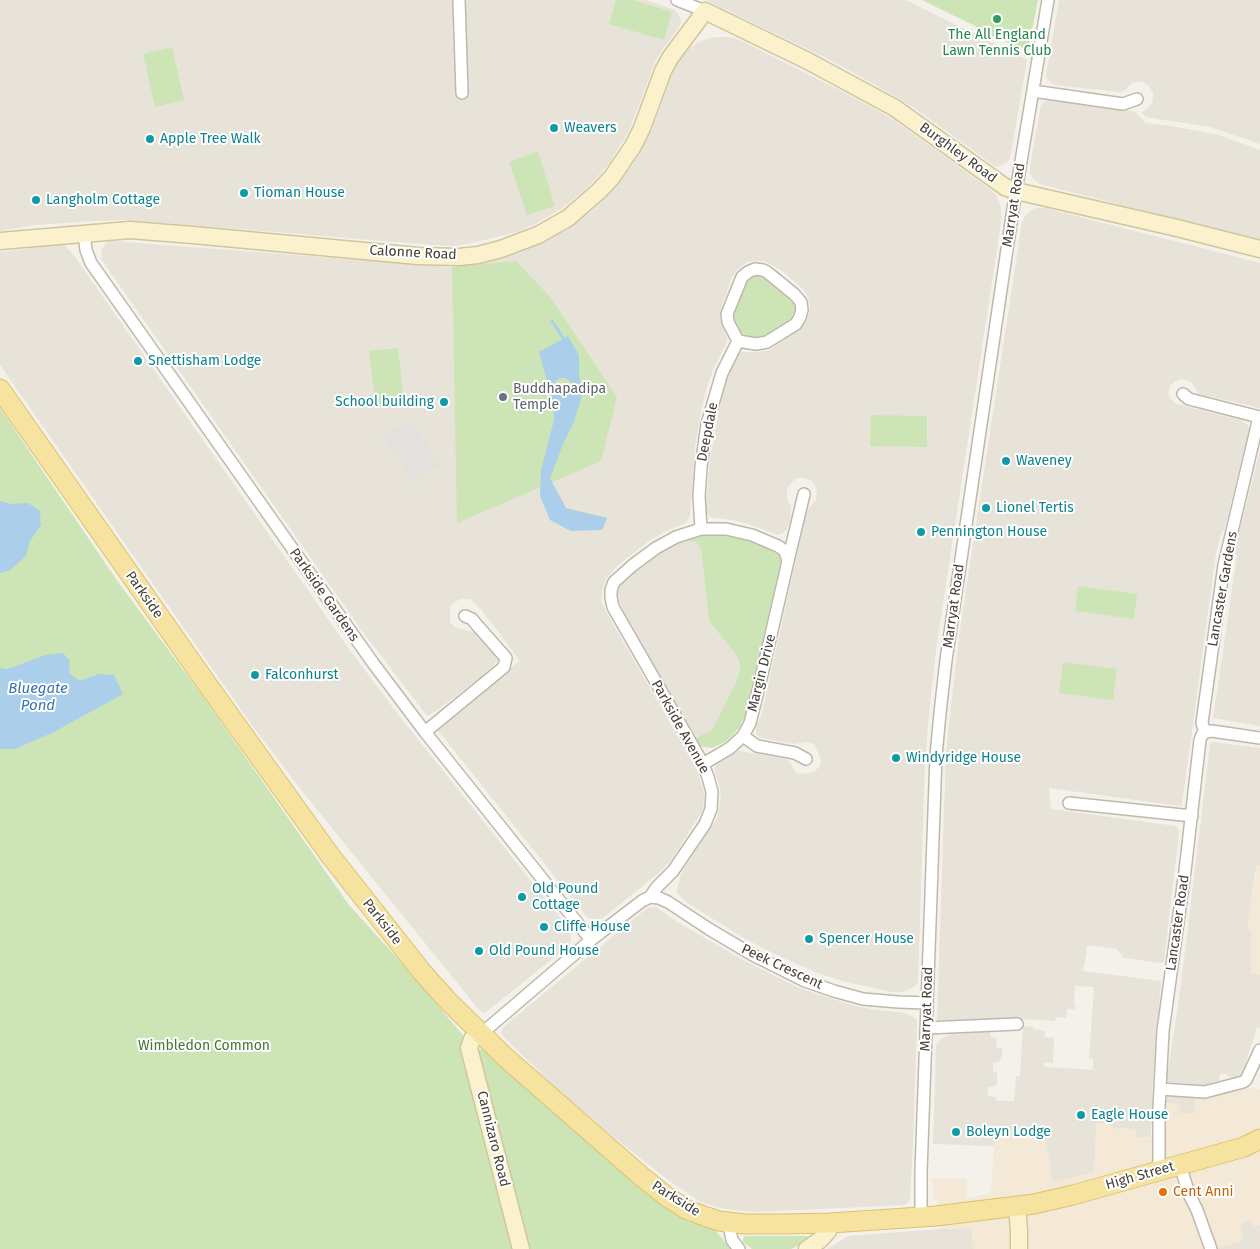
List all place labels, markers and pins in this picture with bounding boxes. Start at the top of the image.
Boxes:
marker: The All England Lawn Tennis Club [991,13,1003,25]
place label: The All England Lawn Tennis Club [942,27,1052,59]
place label: Weavers [564,120,617,136]
marker: Weavers [548,122,560,134]
place label: Apple Tree Walk [160,131,261,147]
marker: Apple Tree Walk [144,133,156,145]
place label: Tioman House [254,185,345,201]
marker: Tioman House [238,187,250,199]
place label: Langholm Cottage [46,192,160,208]
marker: Langholm Cottage [30,194,42,206]
place label: Snettisham Lodge [148,353,261,369]
marker: Snettisham Lodge [132,355,144,367]
place label: Buddhapadipa Temple [513,381,606,414]
marker: Buddhapadipa Temple [497,391,509,403]
place label: School building [335,394,434,410]
marker: School building [438,396,450,408]
place label: Waveney [1016,453,1072,469]
marker: Waveney [1000,455,1012,467]
place label: Lionel Tertis [996,500,1074,516]
marker: Lionel Tertis [980,502,992,514]
place label: Pennington House [931,524,1047,540]
marker: Pennington House [915,526,927,538]
place label: Falconhurst [265,667,338,683]
marker: Falconhurst [249,669,261,681]
place label: Windyridge House [906,750,1021,766]
marker: Windyridge House [890,752,902,764]
place label: Old Pound Cottage [532,881,598,914]
marker: Old Pound Cottage [516,891,528,903]
place label: Cliffe House [554,919,630,935]
marker: Cliffe House [538,921,550,933]
place label: Spencer House [819,931,914,947]
marker: Spencer House [803,933,815,945]
place label: Old Pound House [489,943,599,959]
marker: Old Pound House [473,945,485,957]
place label: Eagle House [1091,1107,1168,1123]
marker: Eagle House [1075,1109,1087,1121]
place label: Boleyn Lodge [966,1124,1051,1140]
marker: Boleyn Lodge [950,1126,962,1138]
place label: Cent Anni [1173,1184,1234,1200]
marker: Cent Anni [1157,1186,1169,1198]

